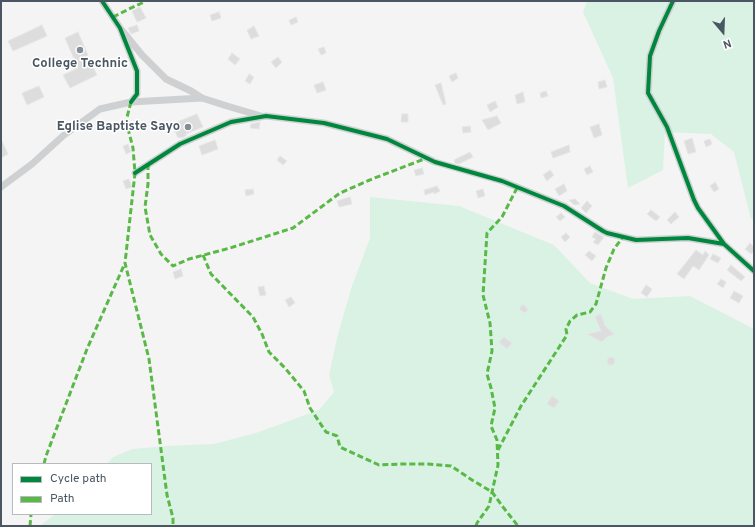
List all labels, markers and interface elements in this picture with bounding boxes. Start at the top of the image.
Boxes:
north arrow [703,12,743,52]
text: N [721,35,733,51]
marker: College Technic [75,45,85,55]
place label: College Technic [32,56,128,72]
place label: Eglise Baptiste Sayo [57,119,180,135]
marker: Eglise Baptiste Sayo [183,122,193,132]
legend [12,463,152,515]
text: Cycle path [50,471,107,487]
text: Path [50,491,75,507]

